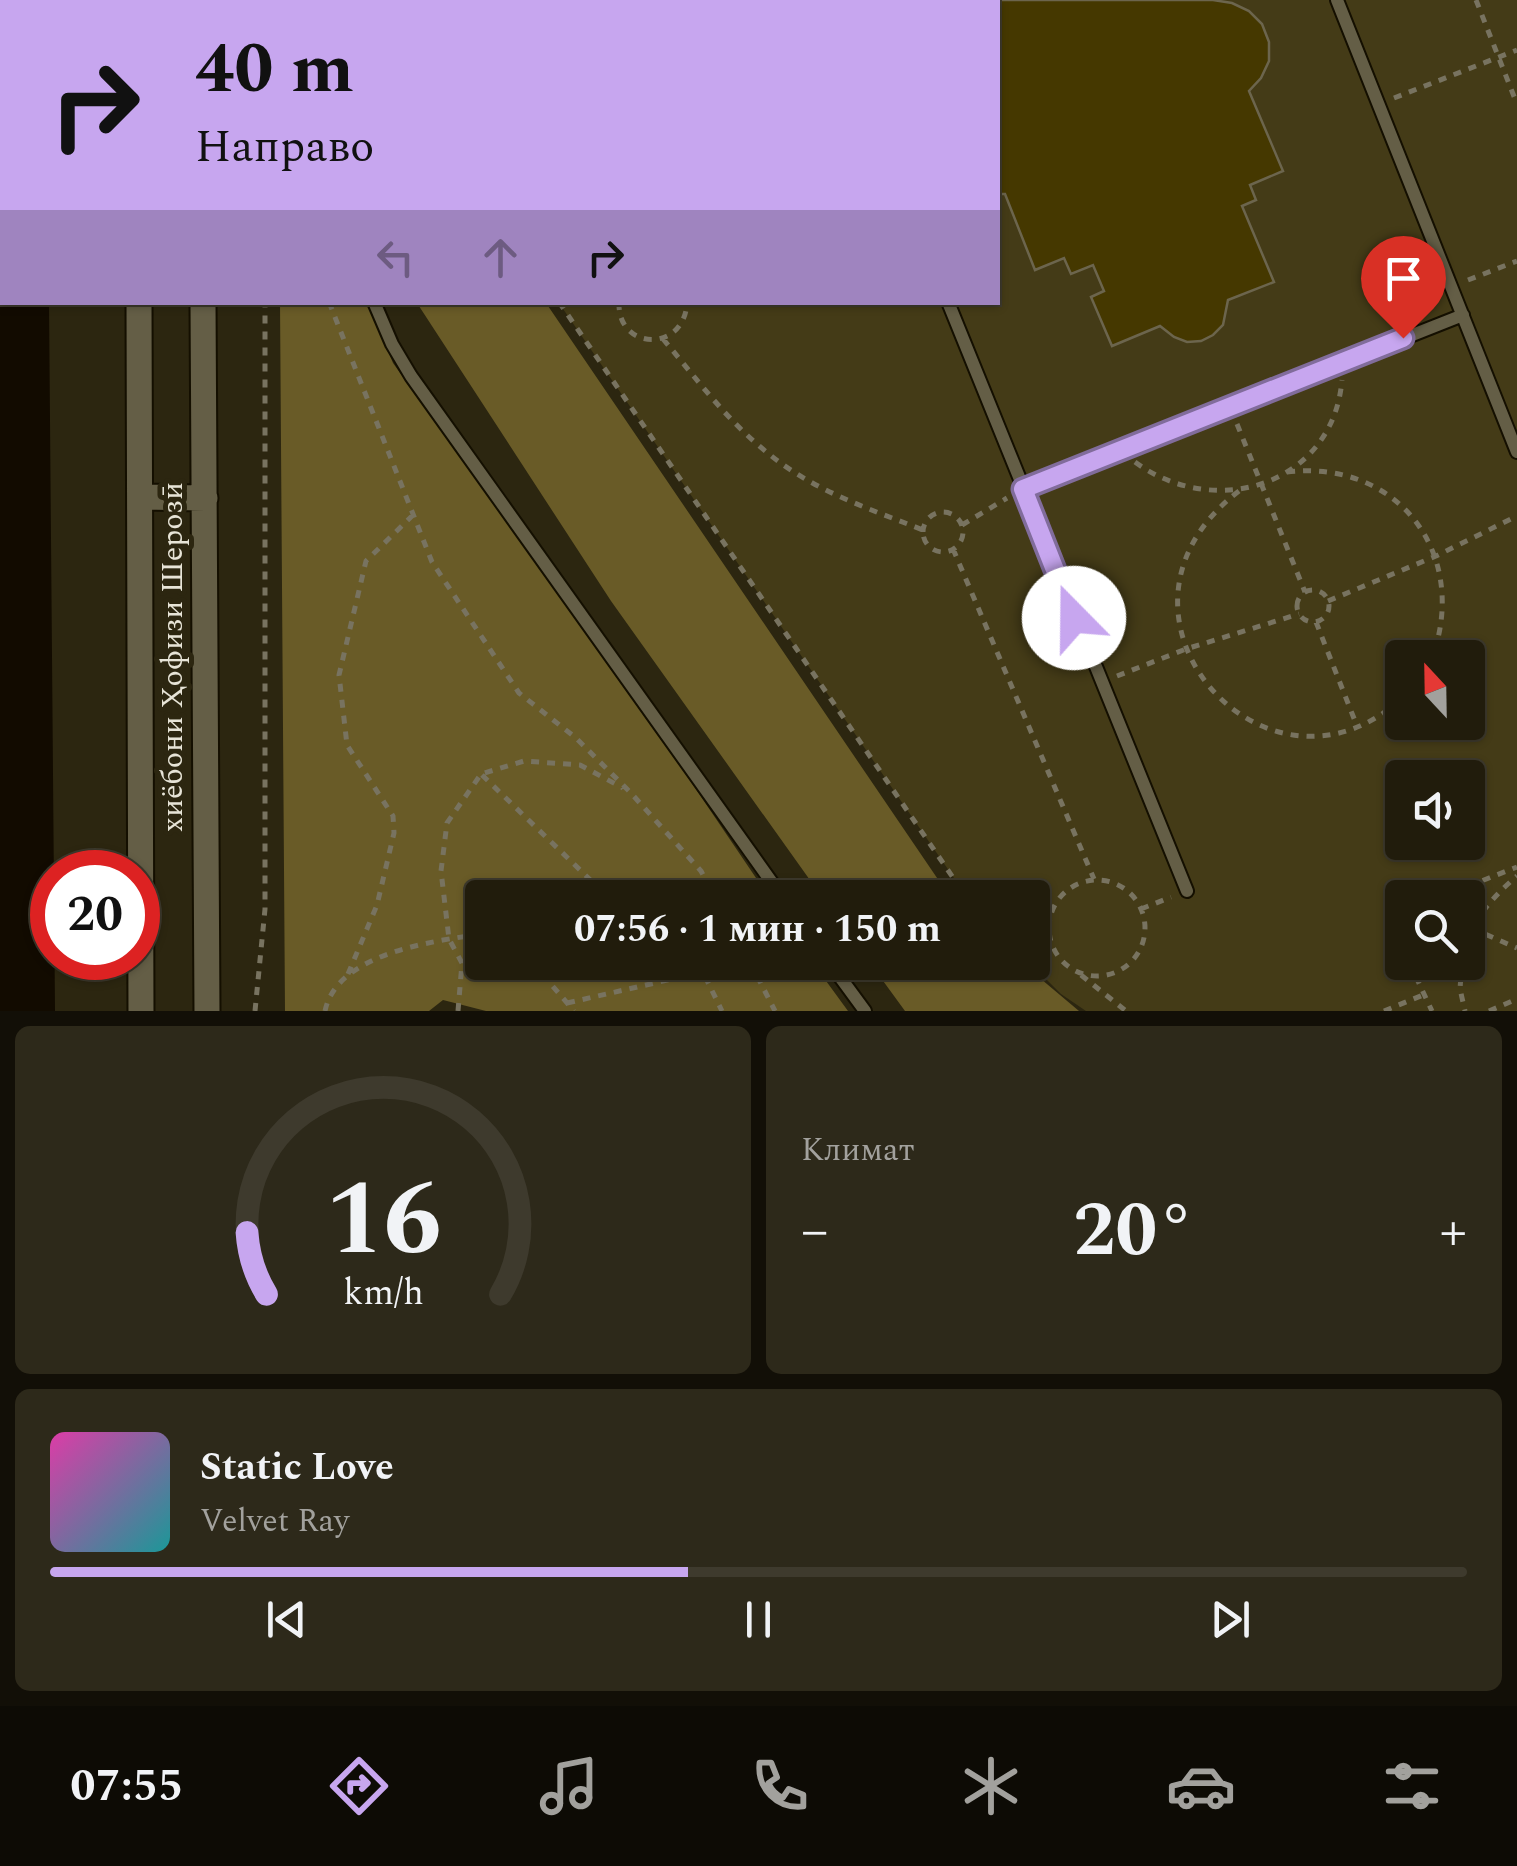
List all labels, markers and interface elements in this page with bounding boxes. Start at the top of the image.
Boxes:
text: 40 m [195,17,354,123]
icon: right [30,40,160,170]
text: Направо [195,113,374,182]
icon: left [368,230,423,285]
icon: ahead [473,230,528,285]
icon: right [578,230,633,285]
pin [1361,236,1446,339]
icon: arrive [1376,251,1431,306]
street label: хиёбони Ҳофизи Шерозӣ [150,482,196,832]
position arrow [1022,566,1126,670]
north arrow [1385,640,1485,740]
map controls [1385,640,1485,980]
button: sound [1385,760,1485,860]
speed limit sign: 20 [30,850,160,980]
button: search [1385,880,1485,980]
text: 07:56 · 1 мин · 150 m [574,901,941,959]
text: Климат [801,1126,914,1175]
text: 16 [325,1142,441,1300]
text: 20° [1073,1175,1195,1289]
text: − [801,1190,829,1273]
text: + [1439,1190,1467,1273]
text: km/h [343,1266,423,1321]
text: Static Love [200,1439,394,1497]
text: Velvet Ray [200,1497,349,1546]
icon: previous [259,1592,314,1647]
icon: pause [731,1592,786,1647]
icon: next [1203,1592,1258,1647]
icon: directions [324,1751,394,1821]
icon: music [534,1751,604,1821]
icon: phone [745,1751,815,1821]
icon: climate [956,1751,1026,1821]
icon: car [1166,1751,1236,1821]
icon: filters [1377,1751,1447,1821]
text: 07:55 [70,1752,183,1821]

